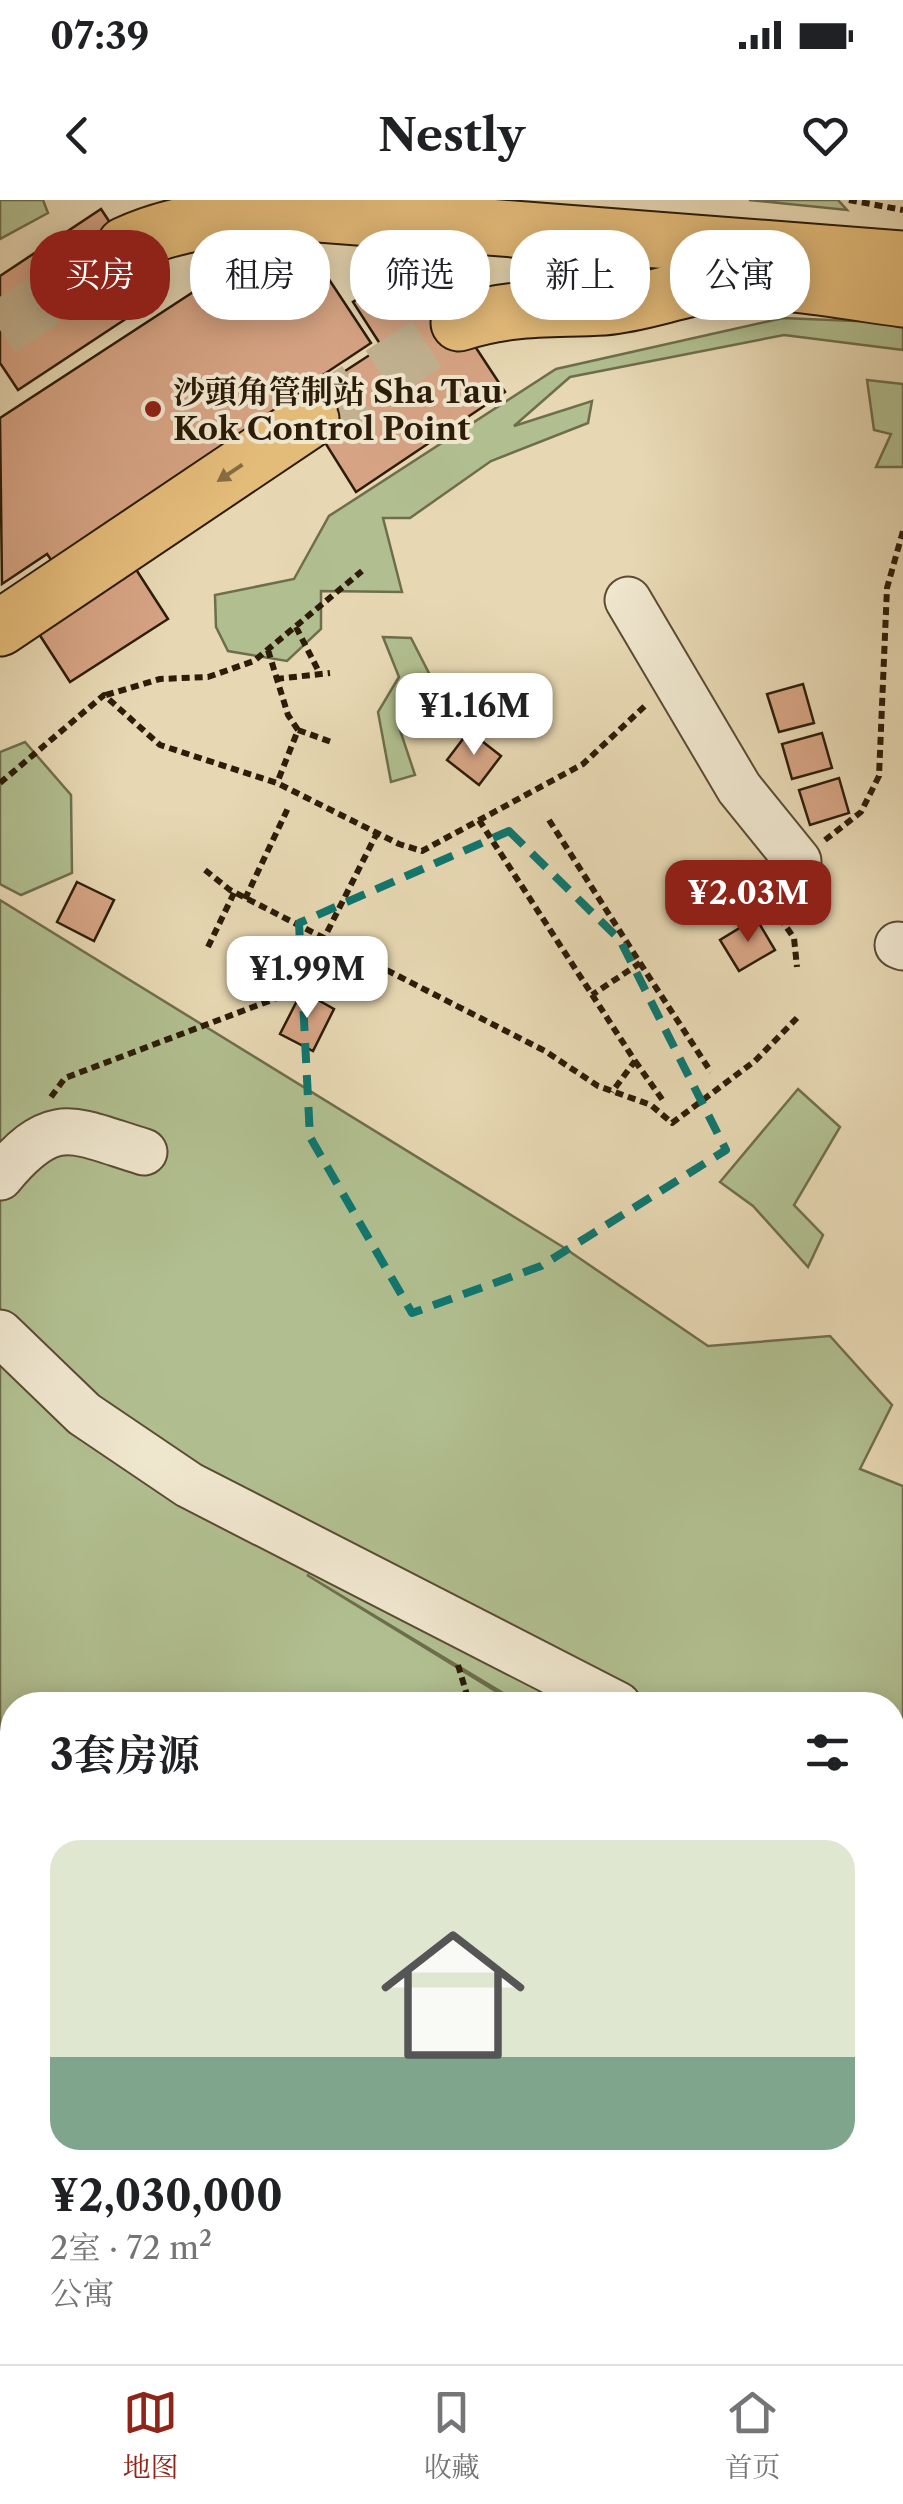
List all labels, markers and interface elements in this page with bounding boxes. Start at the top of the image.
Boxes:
text: 07:39 [50,12,149,59]
text: Nestly [378,107,525,163]
icon: back [50,108,105,163]
icon: heart [798,108,853,163]
chip: 买房 [30,230,170,320]
chip: 租房 [190,230,330,320]
chip: 筛选 [350,230,490,320]
chip: 新上 [510,230,650,320]
chip: 公寓 [670,230,810,320]
place label: 沙頭角管制站 Sha Tau Kok Control Point [173,372,503,448]
marker: 沙頭角管制站 Sha Tau Kok Control Point [142,398,164,420]
one-way arrow [217,464,244,482]
pin: ¥1.16M [393,673,555,758]
text: ¥1.16M [418,686,530,725]
pin: ¥2.03M [667,860,829,945]
text: ¥2.03M [687,873,809,912]
pin: ¥1.99M [226,936,388,1021]
text: ¥1.99M [249,949,365,988]
icon: filters [800,1725,855,1780]
text: 3套房源 [50,1729,200,1781]
icon: home [363,1905,543,2085]
text: ¥2,030,000 [50,2170,283,2222]
text: 2室 · 72 m² [50,2228,212,2267]
text: 公寓 [50,2274,114,2313]
tab: 地图 [122,2385,179,2485]
tab: 收藏 [423,2385,480,2485]
tab: 首页 [724,2385,781,2485]

